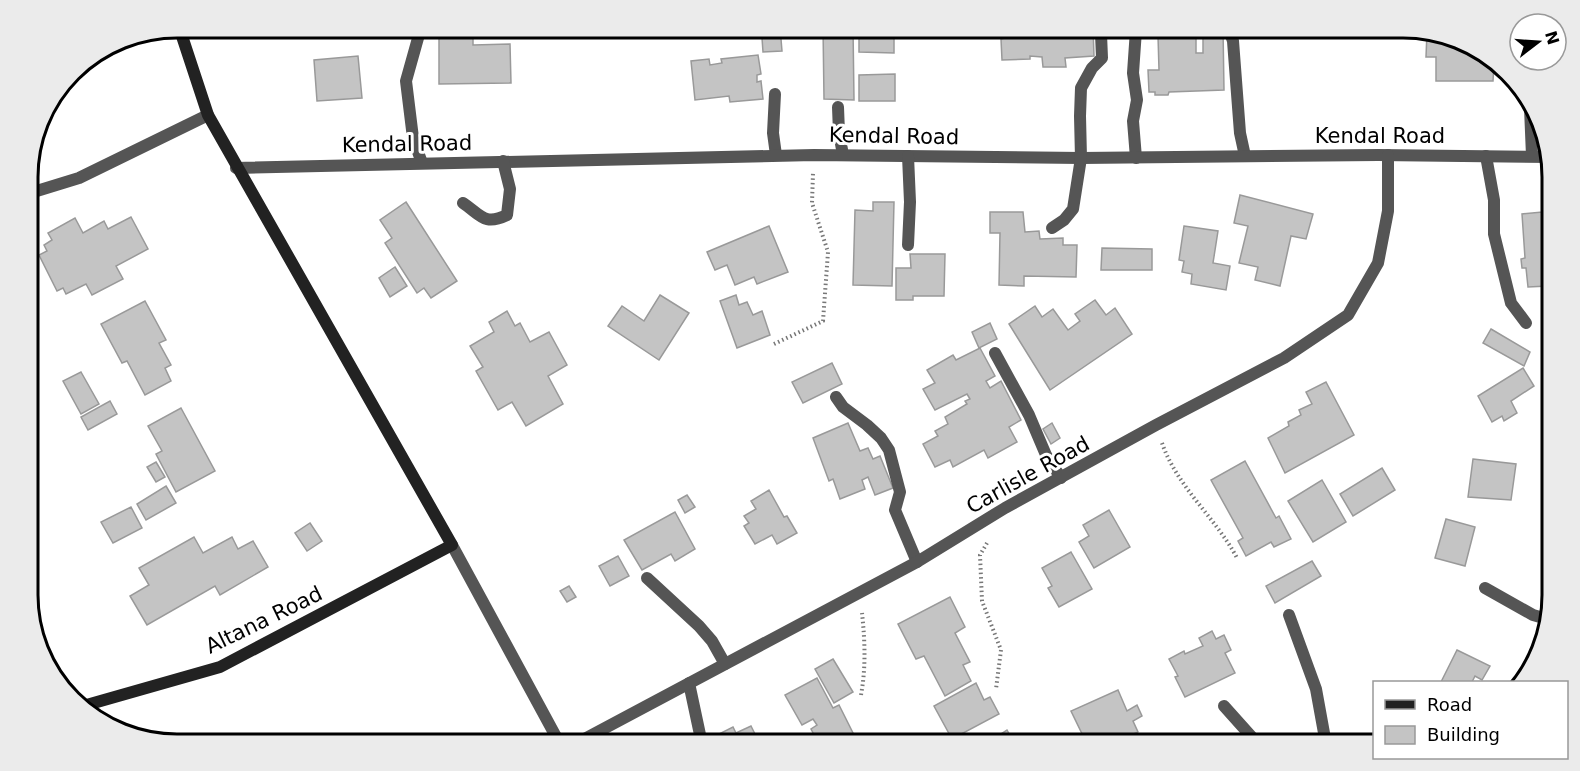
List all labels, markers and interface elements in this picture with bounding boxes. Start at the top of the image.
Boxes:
north arrow [1508,12,1568,72]
text: N [1541,29,1563,47]
street label: Kendal Road [829,123,959,149]
street label: Kendal Road [1315,124,1445,148]
street label: Kendal Road [342,131,472,157]
street label: Carlisle Road [962,431,1094,519]
street label: Altana Road [202,581,326,659]
legend [1373,681,1568,759]
text: Road [1427,694,1472,715]
text: Building [1427,724,1500,745]

